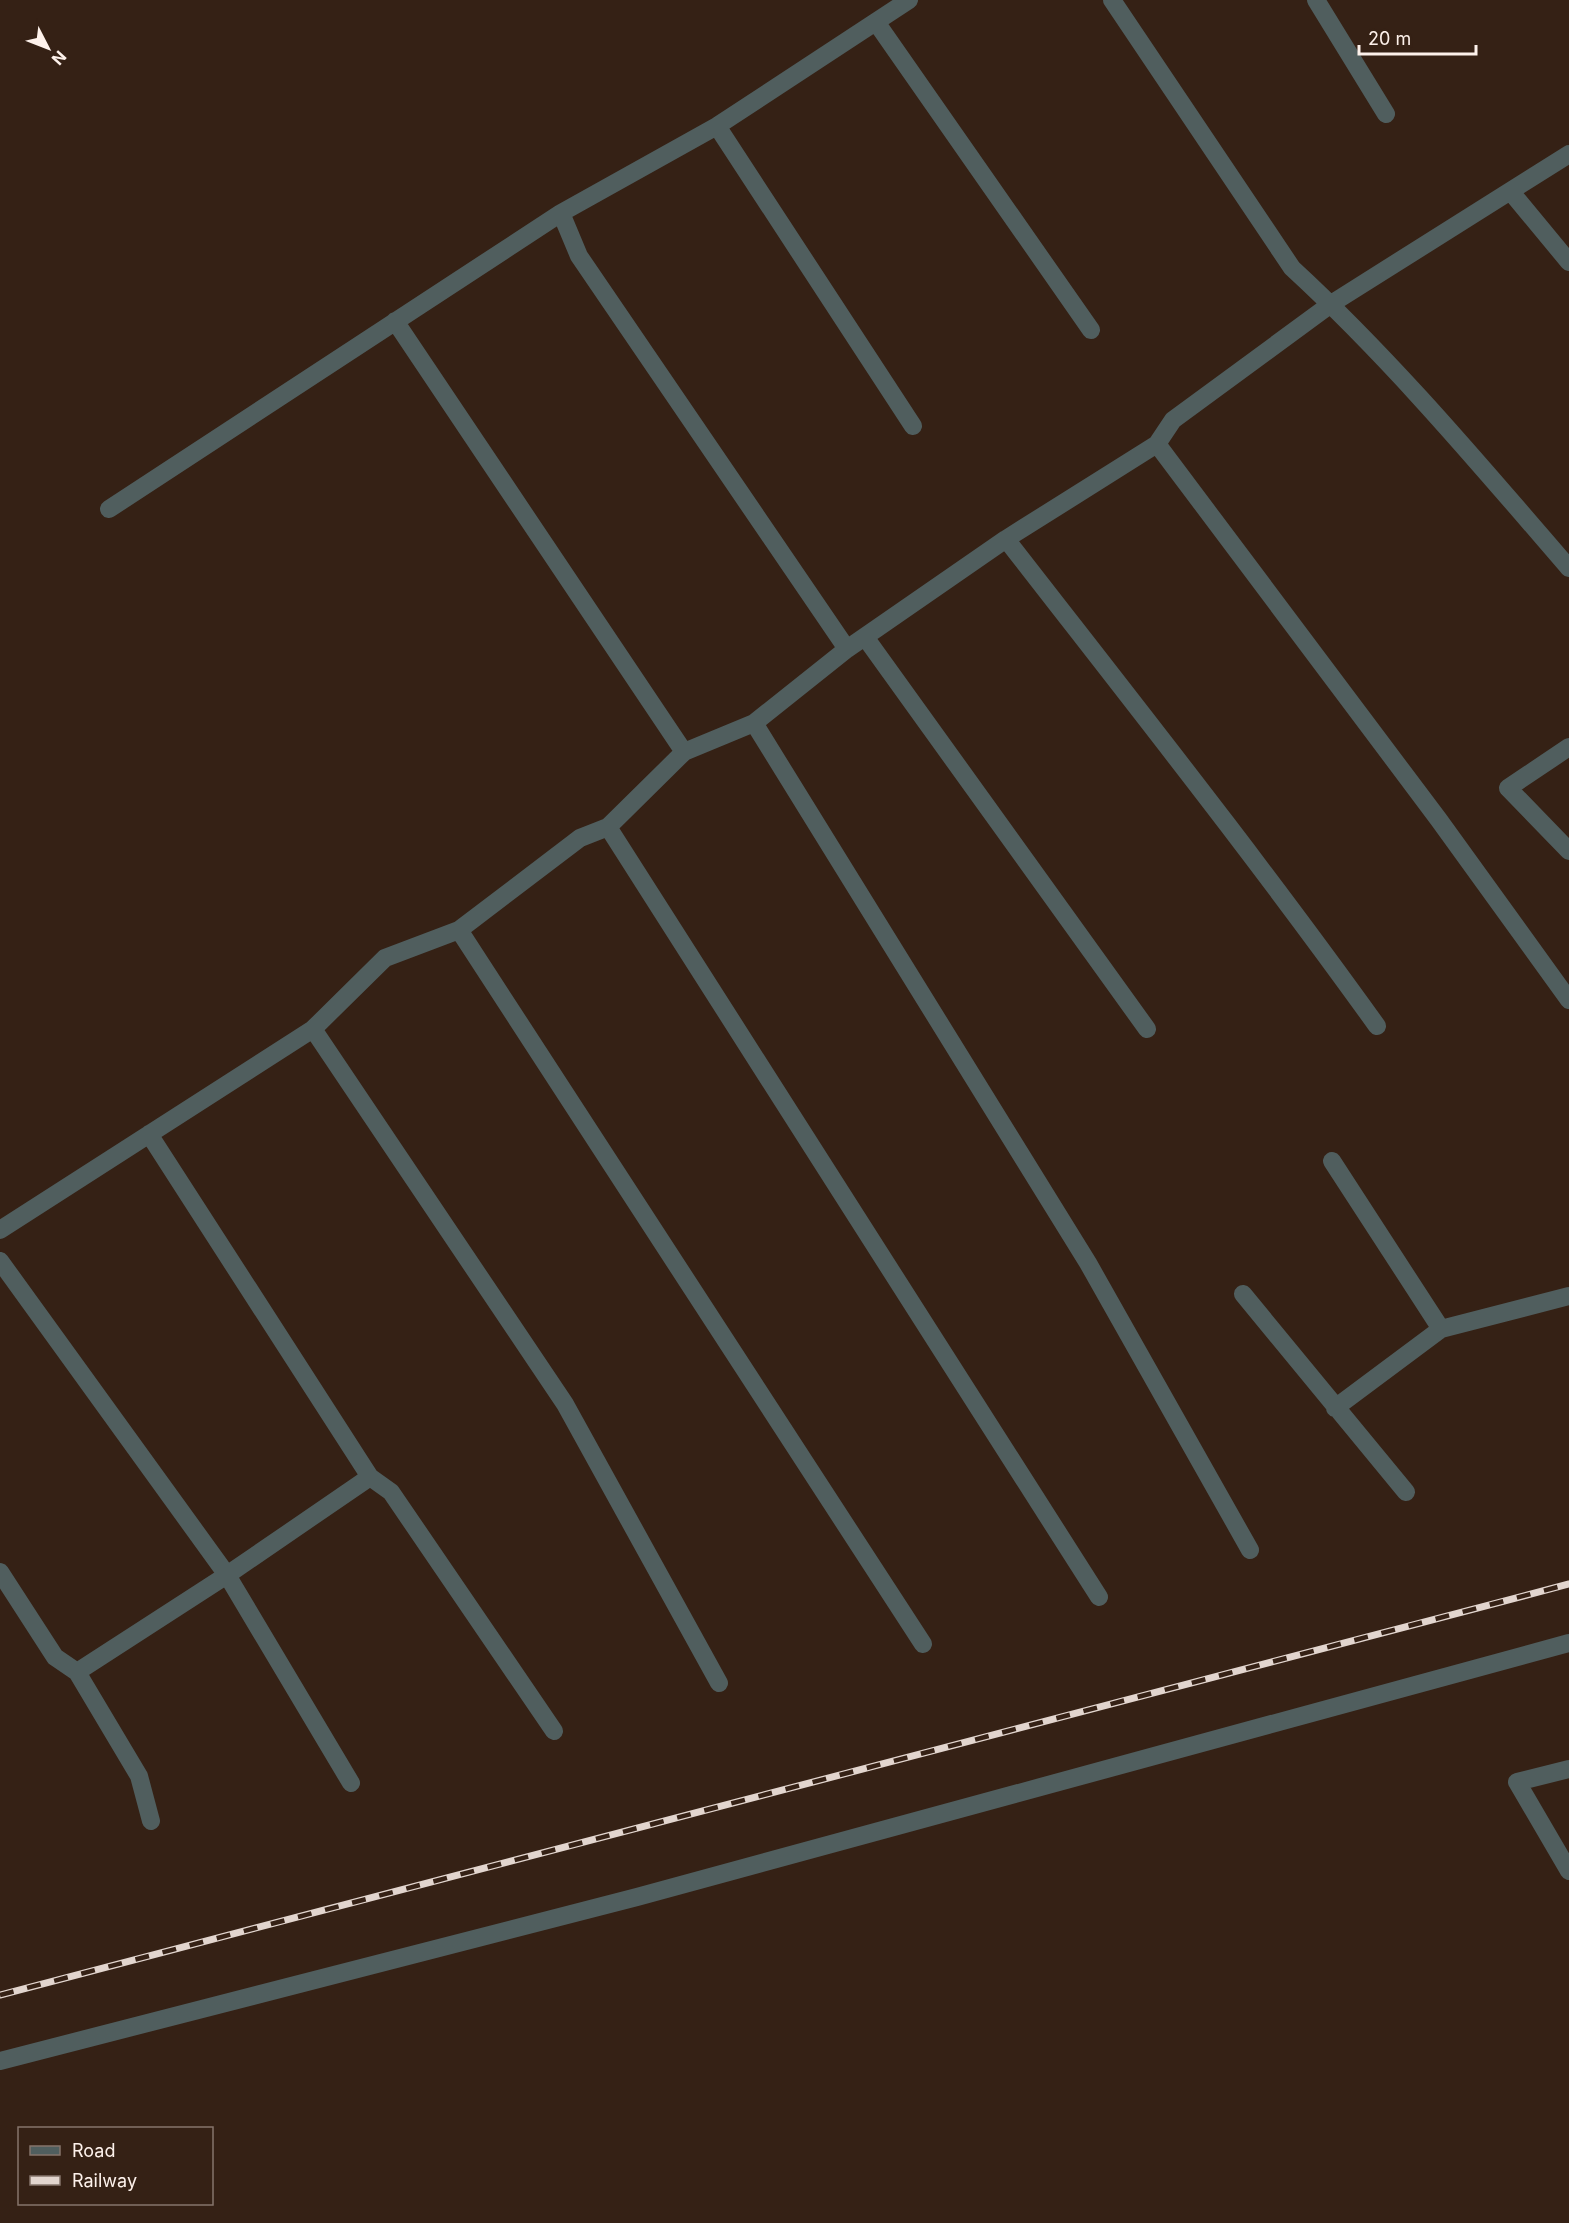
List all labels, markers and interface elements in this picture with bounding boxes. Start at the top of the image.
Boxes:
north arrow [18,18,78,78]
scale bar [1359,18,1476,56]
text: 20 m [1368,28,1411,49]
text: N [48,47,71,69]
legend [18,2127,213,2205]
text: Road [72,2140,115,2161]
text: Railway [72,2170,137,2191]

